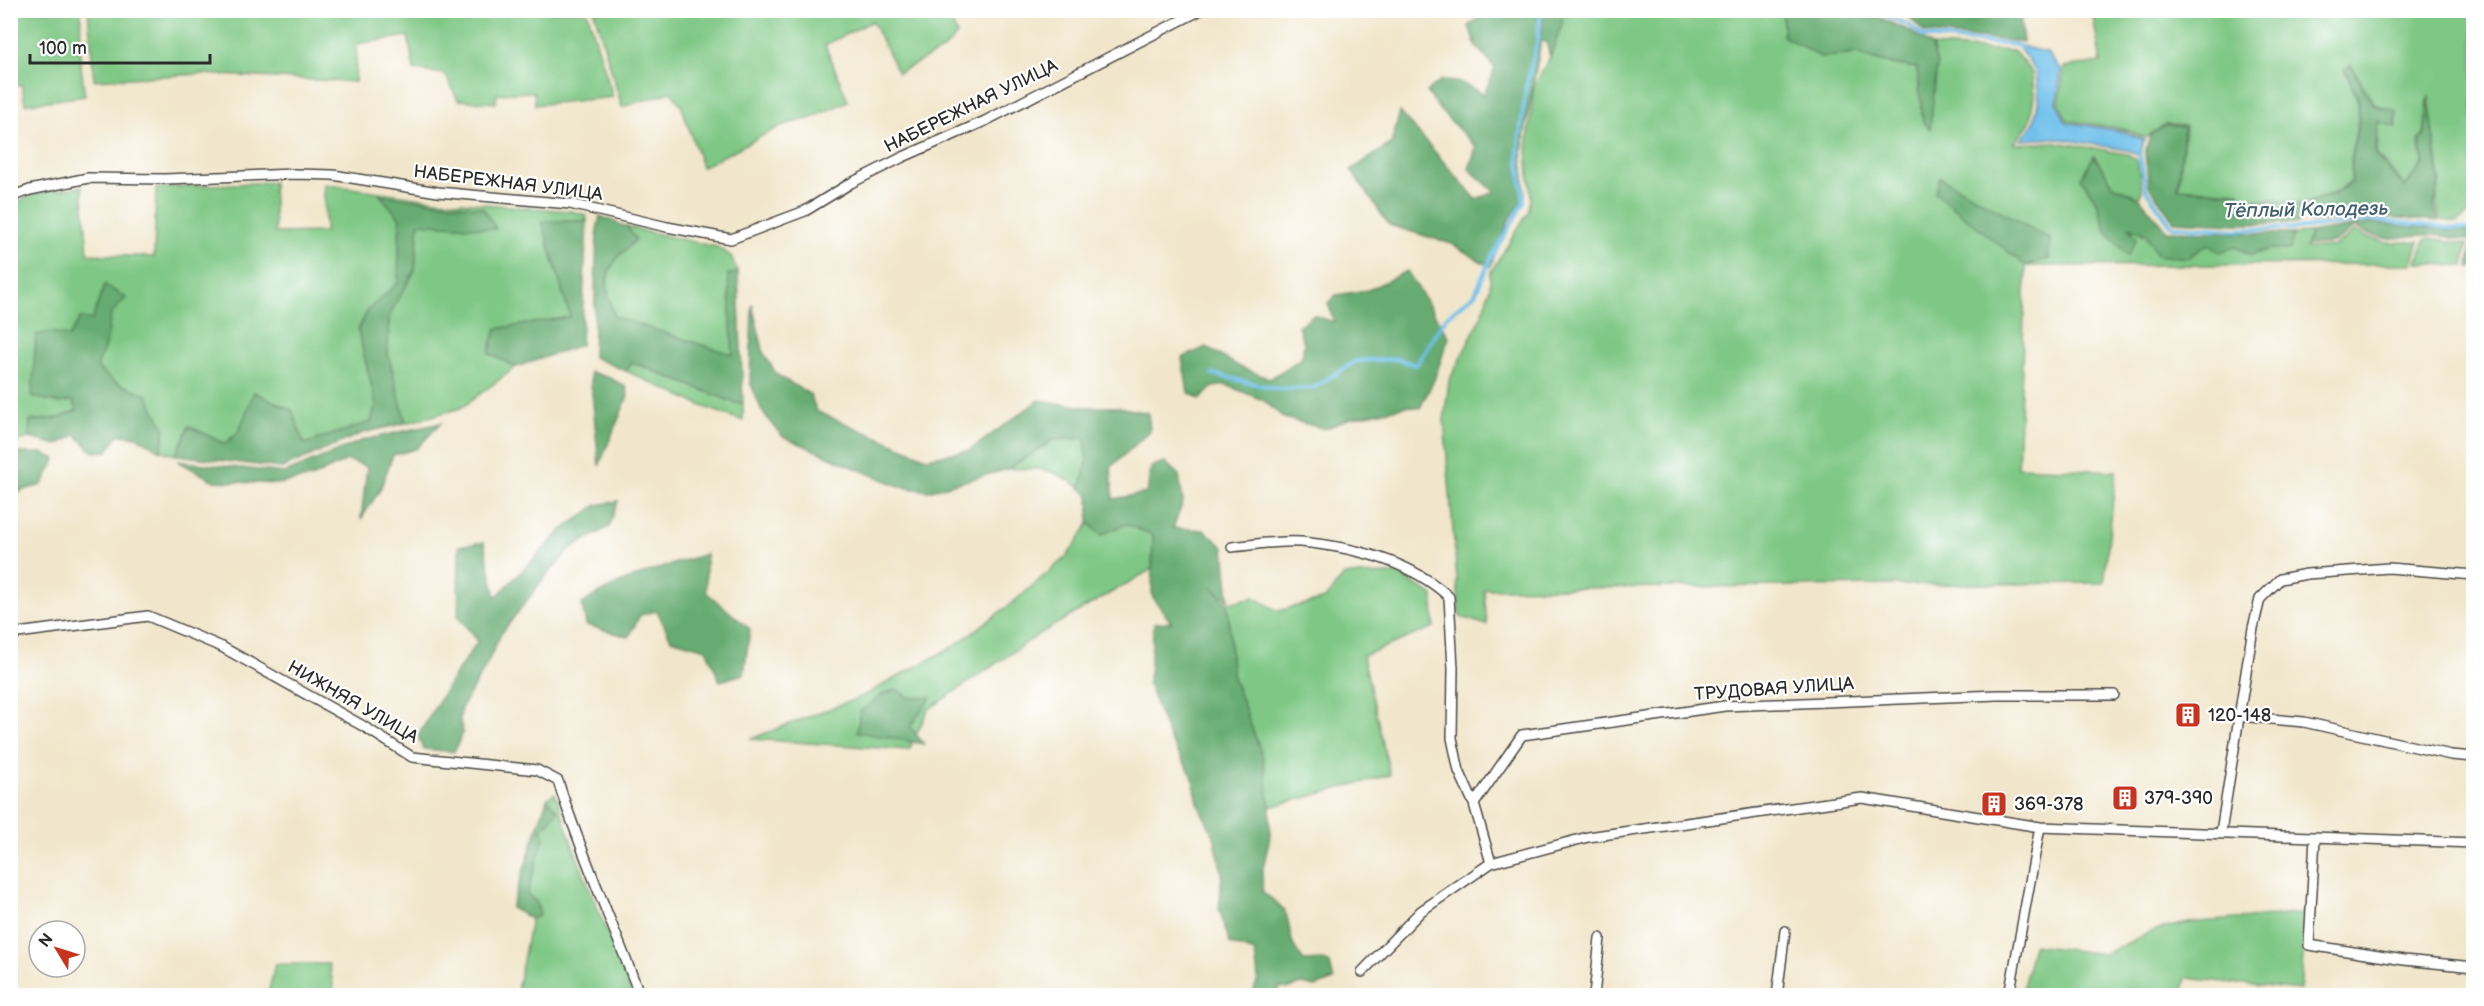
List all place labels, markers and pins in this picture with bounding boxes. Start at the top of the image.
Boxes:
building icon: 120-148 [2173,700,2203,730]
place label: 120-148 [2208,705,2271,726]
building icon: 379-390 [2110,783,2140,813]
place label: 379-390 [2144,788,2213,809]
building icon: 369-378 [1979,789,2009,819]
place label: 369-378 [2014,794,2083,815]

